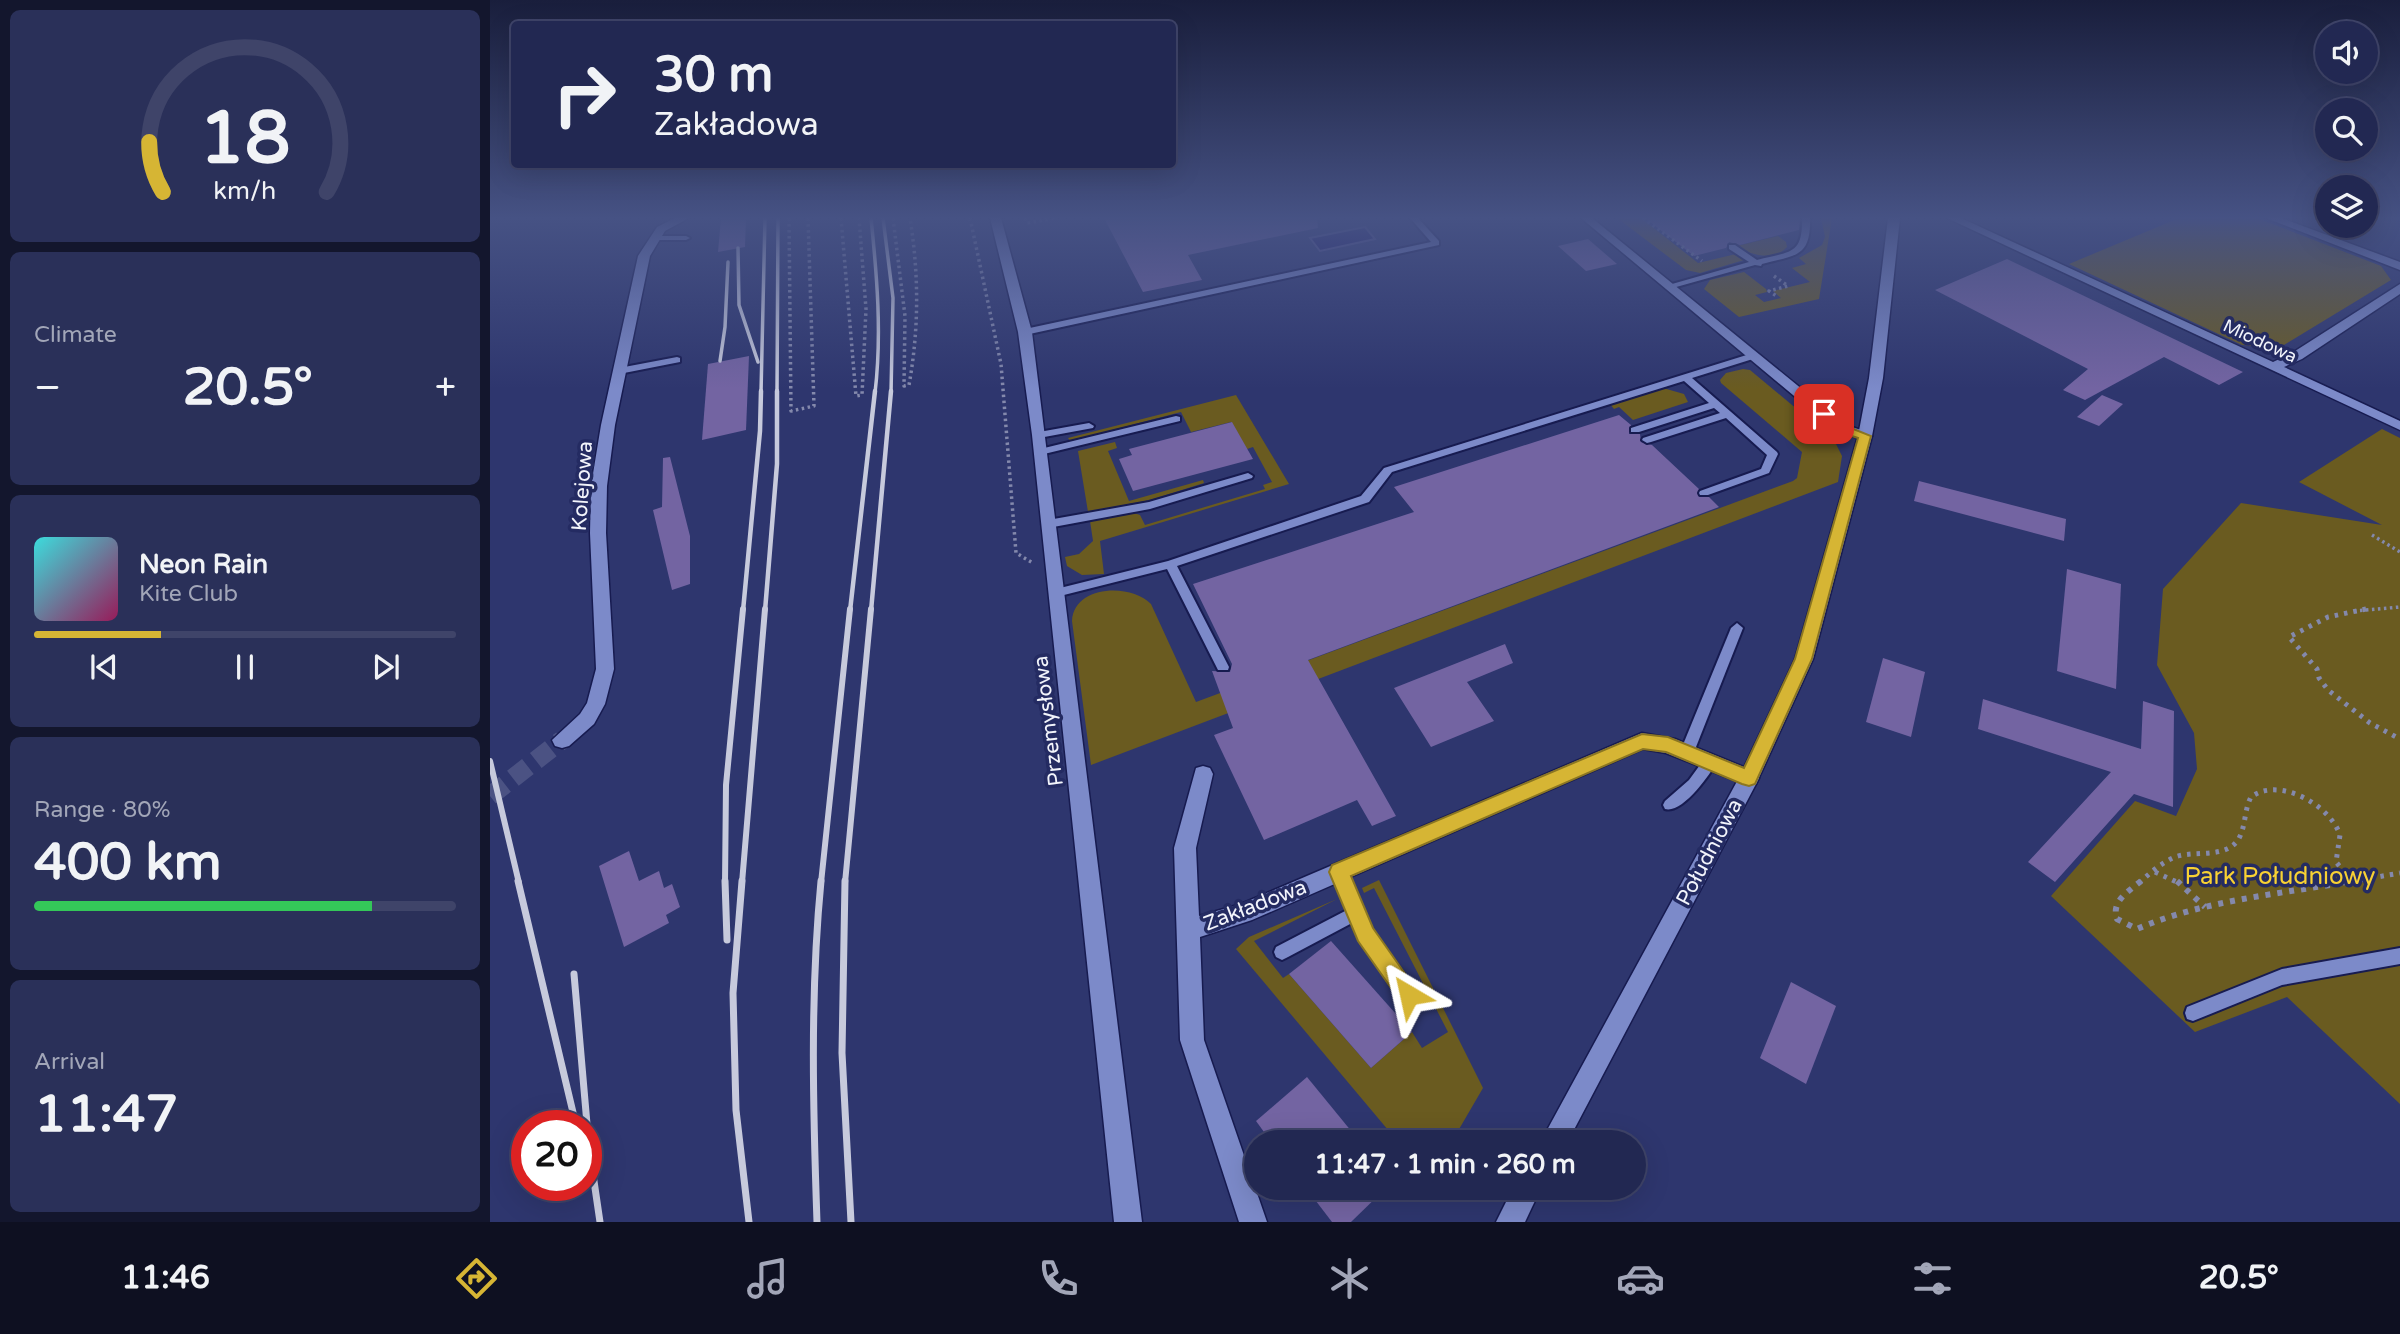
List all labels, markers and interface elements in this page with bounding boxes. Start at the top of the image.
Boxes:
map controls [2315,21,2378,238]
button: sound [2315,21,2378,84]
text: 30 m [654,46,773,105]
icon: right [539,49,630,140]
text: 18 [199,96,291,184]
button: search [2315,98,2378,161]
text: Zakładowa [654,106,819,144]
button: layers [2315,175,2378,238]
text: km/h [214,176,276,206]
street label: Miodowa [2220,314,2300,368]
text: Climate [34,321,117,349]
text: 20.5° [183,356,313,419]
text: − [34,365,61,411]
text: + [435,365,456,411]
pin [1794,384,1854,444]
icon: arrive [1805,395,1843,433]
street label: Kolejowa [567,440,598,532]
text: Neon Rain [139,549,268,580]
text: Kite Club [139,580,238,608]
icon: previous [85,648,123,686]
icon: pause [226,648,264,686]
icon: next [367,648,405,686]
street label: Przemysłowa [1028,654,1069,788]
street label: Południowa [1671,795,1748,910]
text: Range · 80% [34,796,170,824]
text: 400 km [34,831,222,894]
park label: Park Południowy [2185,862,2375,891]
street label: Zakładowa [1200,874,1310,937]
position arrow [1372,958,1446,1032]
text: Arrival [34,1048,105,1076]
text: 11:47 [34,1083,178,1146]
speed limit sign: 20 [511,1110,602,1201]
text: 11:47 · 1 min · 260 m [1314,1149,1576,1180]
icon: directions [452,1254,501,1303]
icon: music [743,1254,792,1303]
icon: phone [1034,1254,1083,1303]
icon: climate [1325,1254,1374,1303]
icon: car [1616,1254,1665,1303]
icon: filters [1908,1254,1957,1303]
text: 11:46 [121,1259,210,1297]
text: 20.5° [2199,1259,2279,1297]

